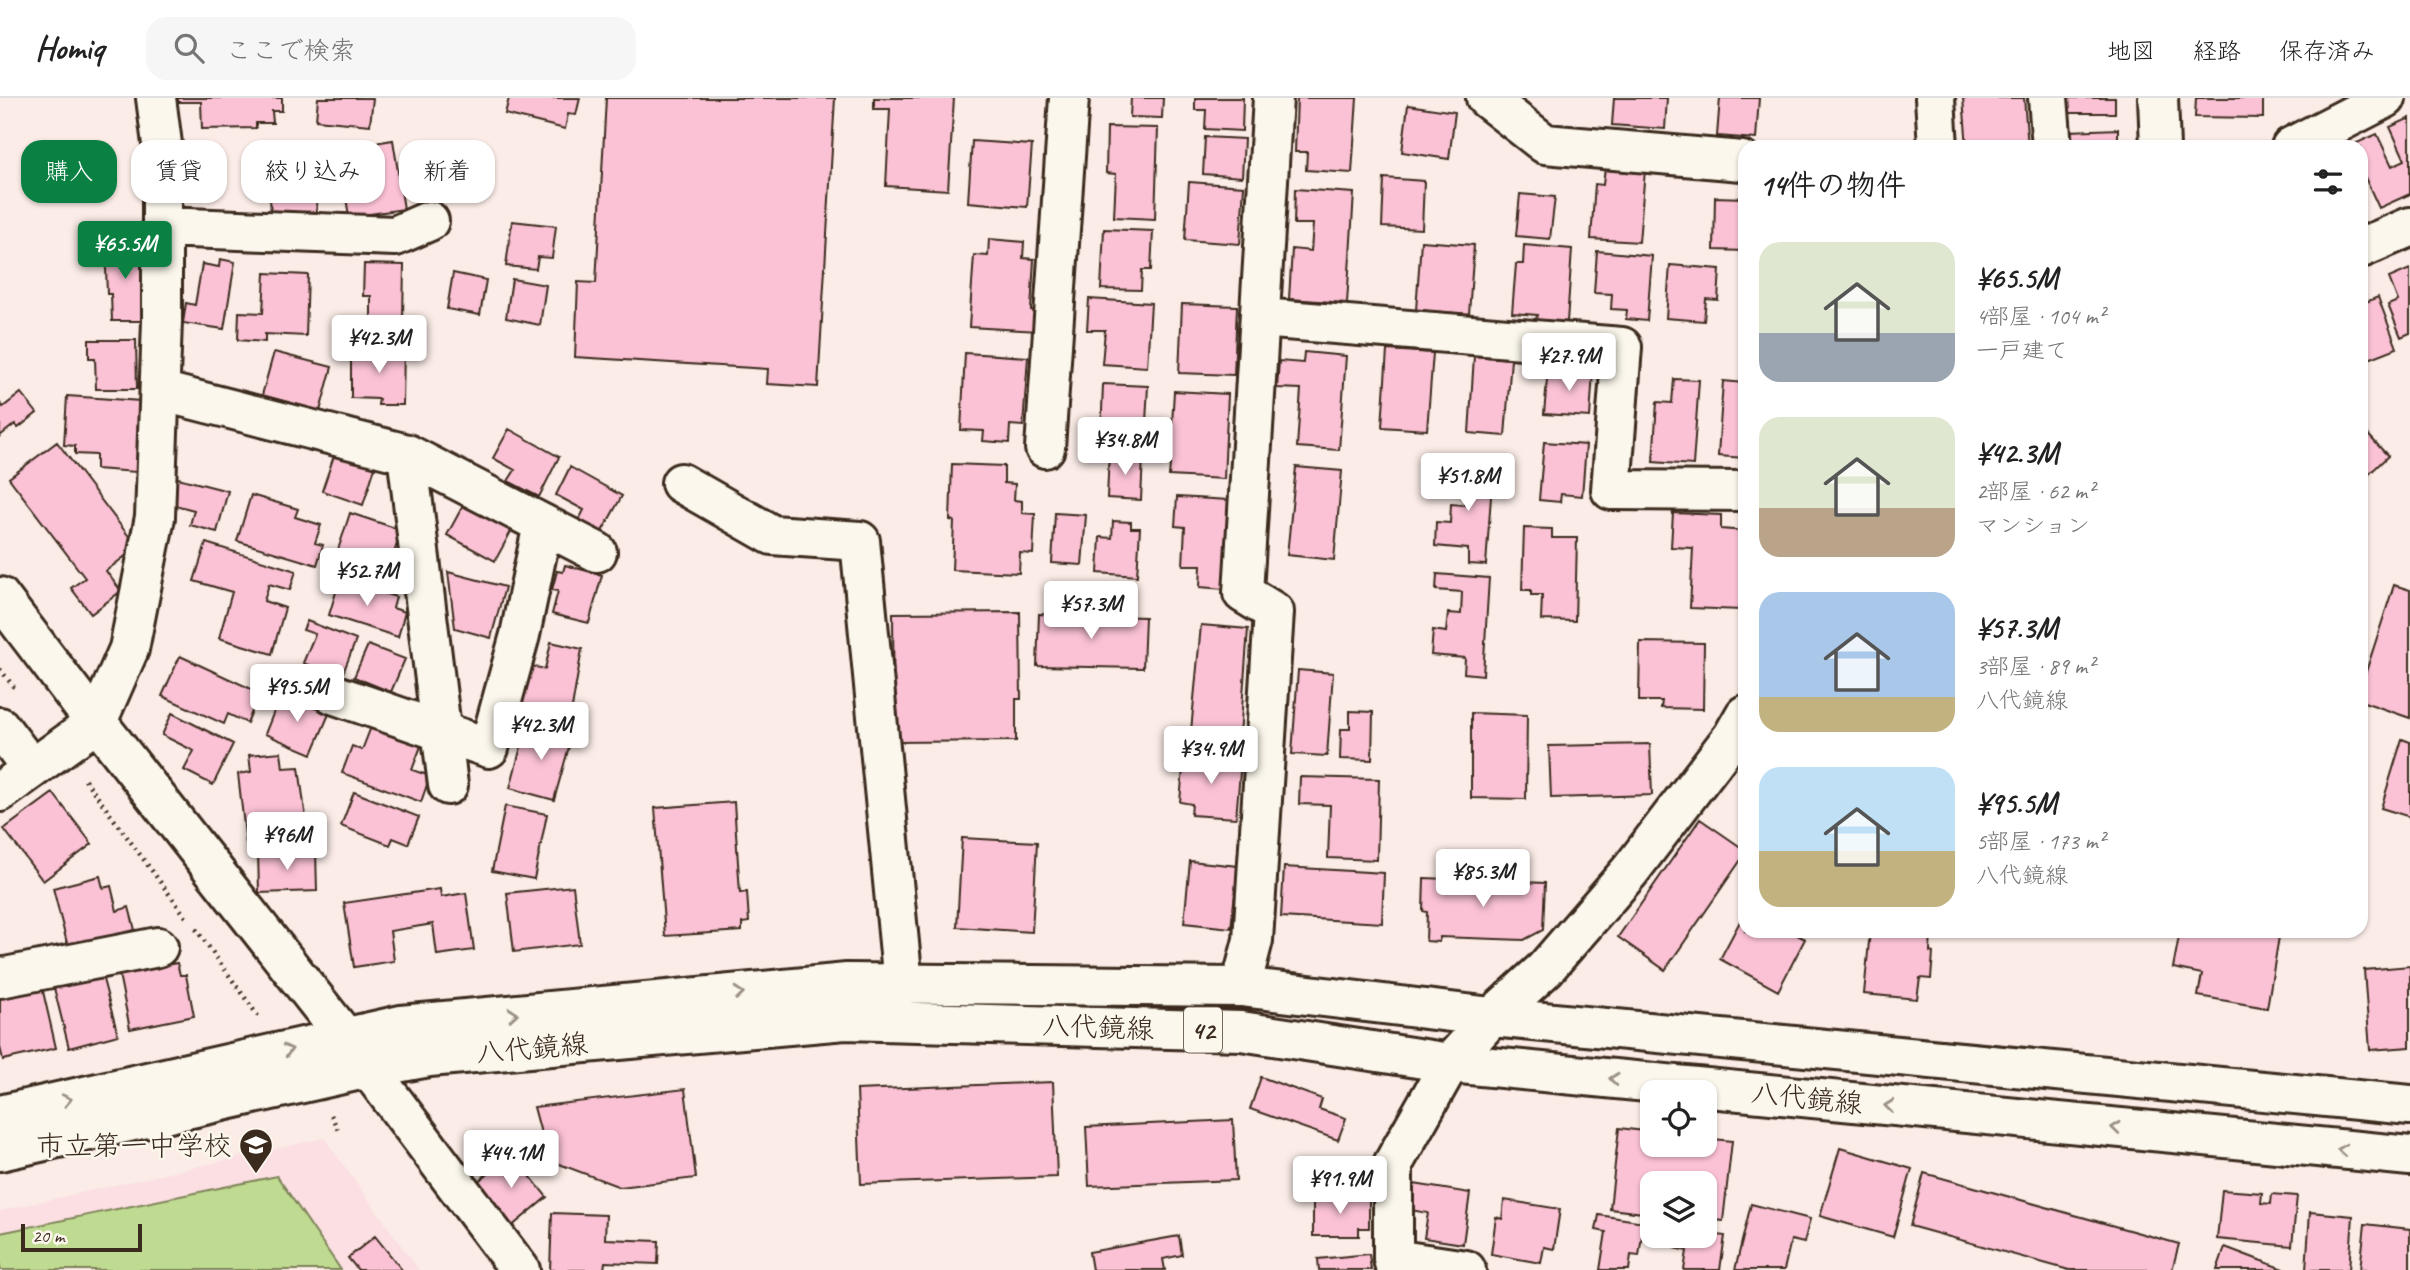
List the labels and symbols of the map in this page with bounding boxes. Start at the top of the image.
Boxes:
pin: ¥65.5M [68,222,182,281]
pin: ¥42.3M [322,316,436,375]
pin: ¥27.9M [1512,334,1626,393]
pin: ¥34.8M [1068,418,1182,477]
pin: ¥51.8M [1411,454,1525,513]
pin: ¥52.7M [310,548,424,608]
pin: ¥57.3M [1034,582,1148,641]
pin: ¥95.5M [240,664,354,724]
pin: ¥42.3M [484,702,598,762]
pin: ¥34.9M [1154,726,1268,786]
pin: ¥96M [246,812,328,872]
pin: ¥85.3M [1426,850,1540,909]
one-way arrow [733,986,745,1001]
one-way arrow [507,1007,518,1022]
road number: 42 [1184,1007,1222,1052]
street label: 八代鏡線 [1041,1008,1155,1046]
street label: 八代鏡線 [475,1026,589,1070]
one-way arrow [282,1044,294,1058]
one-way arrow [1608,1072,1619,1087]
street label: 八代鏡線 [1749,1075,1865,1121]
one-way arrow [61,1094,73,1108]
one-way arrow [1883,1099,1894,1114]
one-way arrow [2110,1121,2121,1136]
school or university icon: 市立第一中学校 [237,1126,275,1175]
place label: 市立第一中学校 [36,1128,232,1163]
pin: ¥44.1M [454,1130,568,1190]
one-way arrow [2336,1143,2347,1158]
pin: ¥91.9M [1283,1156,1397,1216]
scale bar [21,1221,142,1253]

